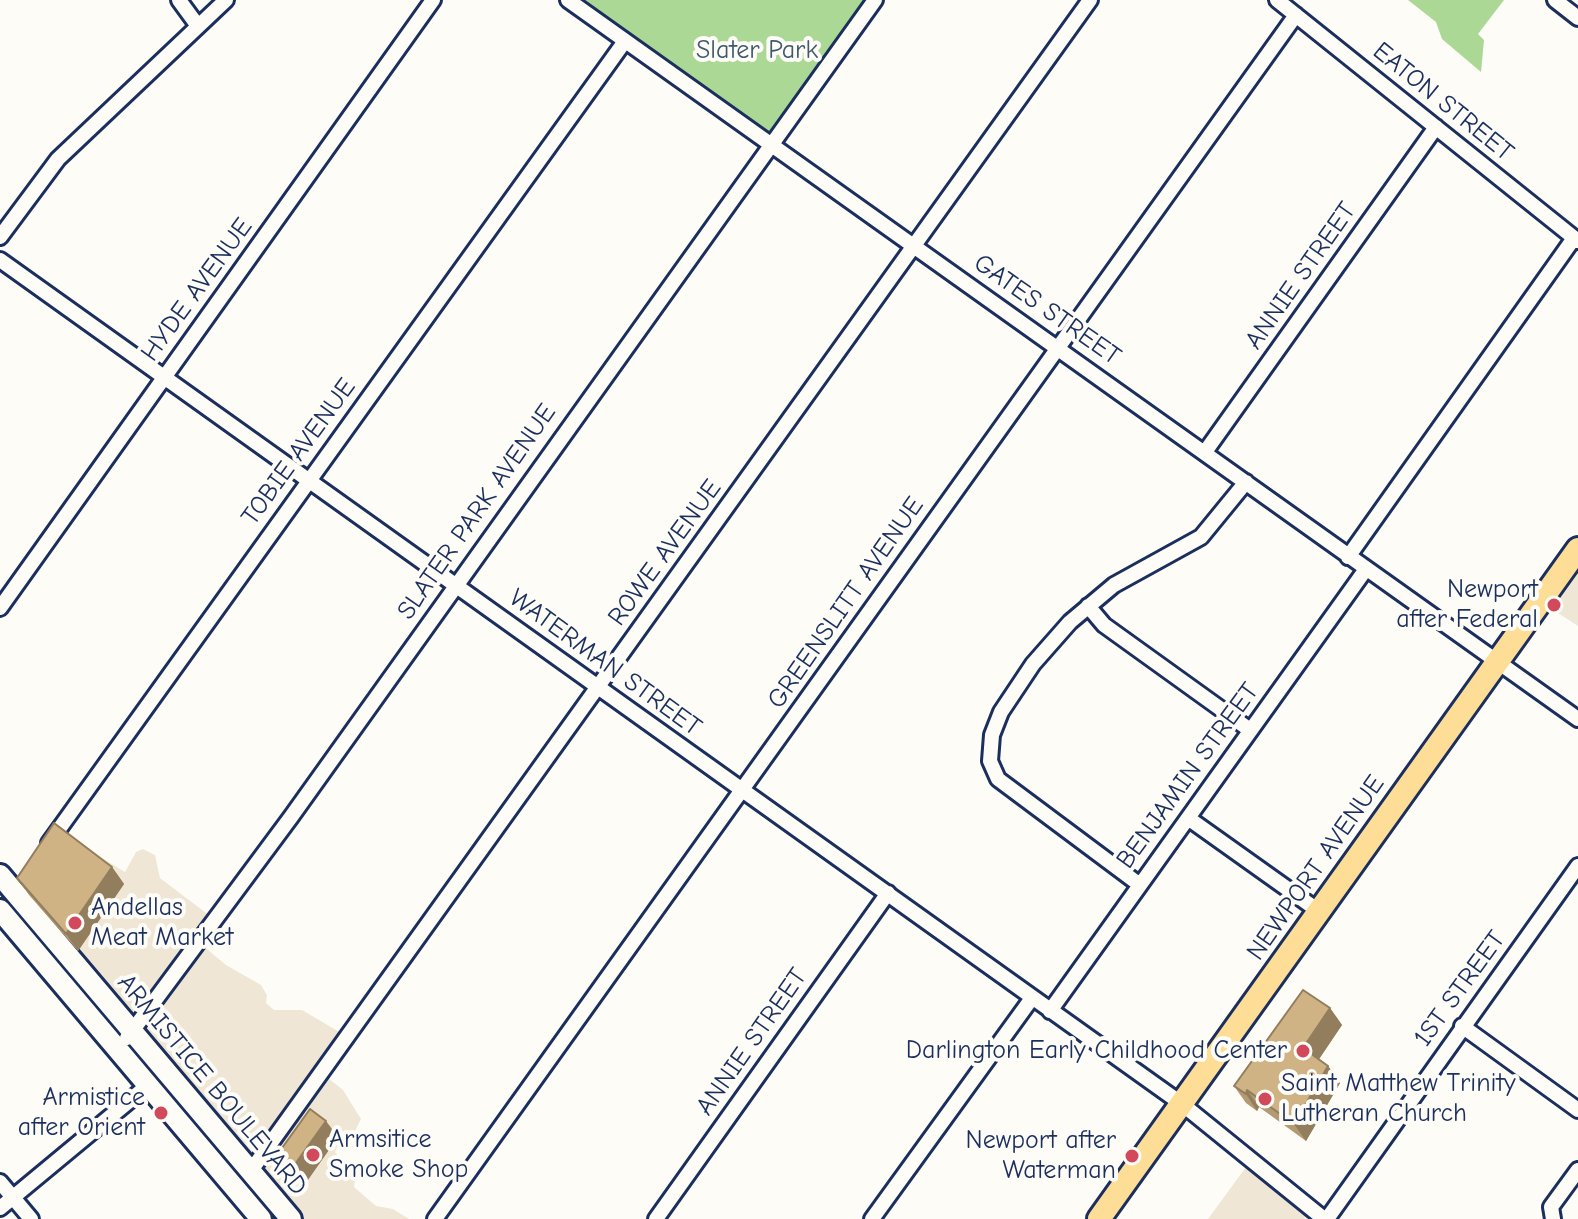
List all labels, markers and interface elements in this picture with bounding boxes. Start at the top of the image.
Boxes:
park label: Slater Park [696,35,818,67]
street label: EATON STREET [1366,36,1520,168]
street label: ANNIE STREET [1239,197,1363,355]
street label: HYDE AVENUE [135,212,259,368]
street label: GATES STREET [967,248,1127,372]
street label: TOBIE AVENUE [235,373,363,531]
street label: SLATER PARK AVENUE [391,398,563,626]
street label: ROWE AVENUE [602,474,728,632]
street label: GREENSLITT AVENUE [761,491,931,715]
place label: Newport after Federal [1396,574,1538,636]
street label: WATERMAN STREET [503,583,707,743]
marker: Newport after Federal [1545,596,1563,614]
street label: BENJAMIN STREET [1110,677,1266,875]
street label: NEWPORT AVENUE [1240,769,1392,967]
place label: Andellas Meat Market [91,892,233,954]
marker: Andellas Meat Market [66,914,84,932]
street label: 1ST STREET [1408,925,1512,1053]
street label: ANNIE STREET [690,963,814,1121]
street label: ARMISTICE BOULEVARD [110,968,314,1202]
place label: Darlington Early Childhood Center [906,1035,1287,1067]
marker: Darlington Early Childhood Center [1294,1042,1312,1060]
place label: Saint Matthew Trinity Lutheran Church [1281,1068,1516,1130]
place label: Armistice after Orient [18,1082,145,1144]
marker: Saint Matthew Trinity Lutheran Church [1256,1090,1274,1108]
marker: Armistice after Orient [152,1104,170,1122]
place label: Armsitice Smoke Shop [329,1124,468,1186]
place label: Newport after Waterman [966,1125,1116,1186]
marker: Armsitice Smoke Shop [304,1146,322,1164]
marker: Newport after Waterman [1123,1147,1141,1165]

